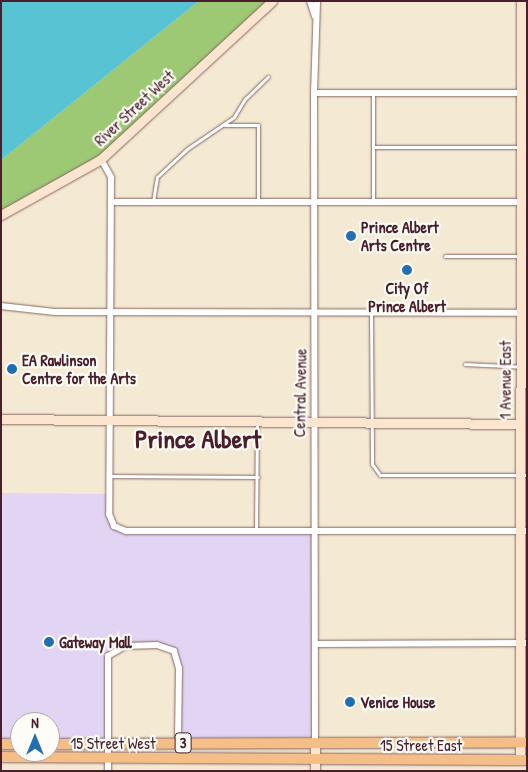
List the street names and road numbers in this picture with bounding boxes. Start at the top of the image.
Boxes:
street label: River Street West [90,66,178,150]
street label: 1 Avenue East [495,341,515,419]
street label: Central Avenue [290,348,310,438]
road number: 3 [174,730,192,756]
street label: 15 Street West [70,733,156,753]
street label: 15 Street East [380,735,462,755]

